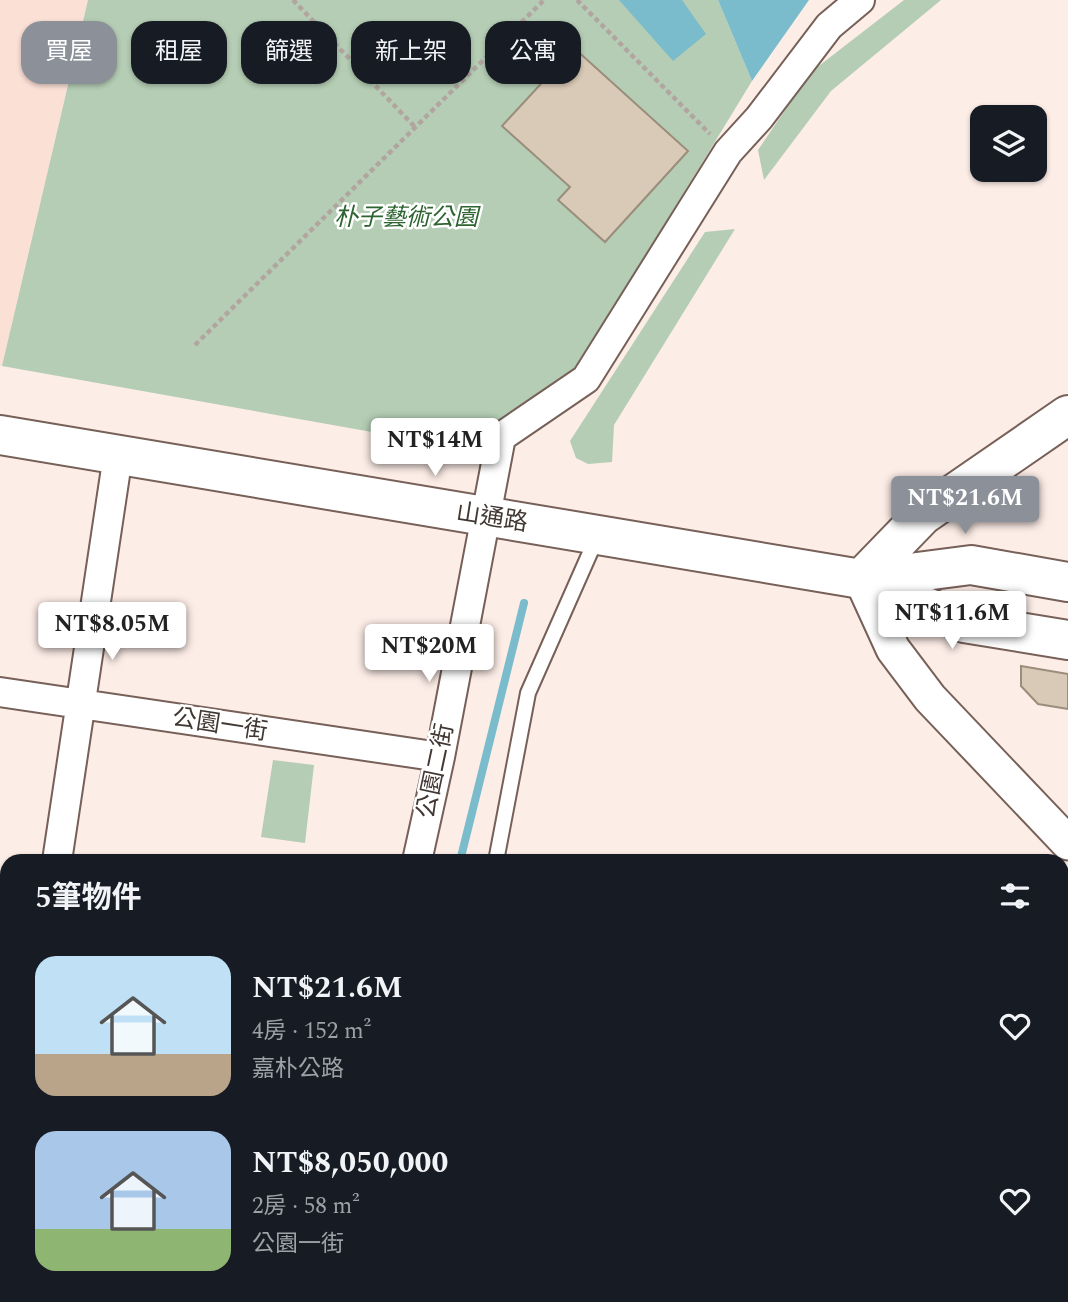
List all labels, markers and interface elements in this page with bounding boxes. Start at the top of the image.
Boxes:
chip: 買屋 [21,21,117,84]
chip: 租屋 [131,21,227,84]
chip: 篩選 [241,21,337,84]
chip: 新上架 [351,21,471,84]
chip: 公寓 [485,21,581,84]
map controls [970,105,1047,182]
button: layers [970,105,1047,182]
park label: 朴子藝術公園 [334,200,481,236]
pin: NT$14M [378,419,492,478]
text: NT$14M [387,423,483,458]
pin: NT$21.6M [893,476,1037,536]
text: NT$21.6M [907,481,1023,516]
street label: 山通路 [454,495,530,541]
pin: NT$11.6M [880,592,1024,651]
text: NT$11.6M [894,596,1010,631]
pin: NT$8.05M [40,602,184,662]
text: NT$8.05M [54,607,170,642]
pin: NT$20M [372,624,486,684]
text: NT$20M [381,629,477,664]
street label: 公園一街 [170,700,270,750]
street label: 公園二街 [408,720,464,822]
text: 5筆物件 [35,875,142,921]
icon: filters [996,877,1034,915]
text: NT$21.6M [252,965,403,1011]
icon: home [91,984,175,1068]
icon: heart [996,1007,1034,1045]
text: 4房 · 152 m² [252,1014,371,1049]
text: 嘉朴公路 [252,1052,344,1087]
text: NT$8,050,000 [252,1140,448,1186]
icon: home [91,1159,175,1243]
icon: heart [996,1182,1034,1220]
text: 2房 · 58 m² [252,1189,360,1224]
text: 公園一街 [252,1227,344,1262]

